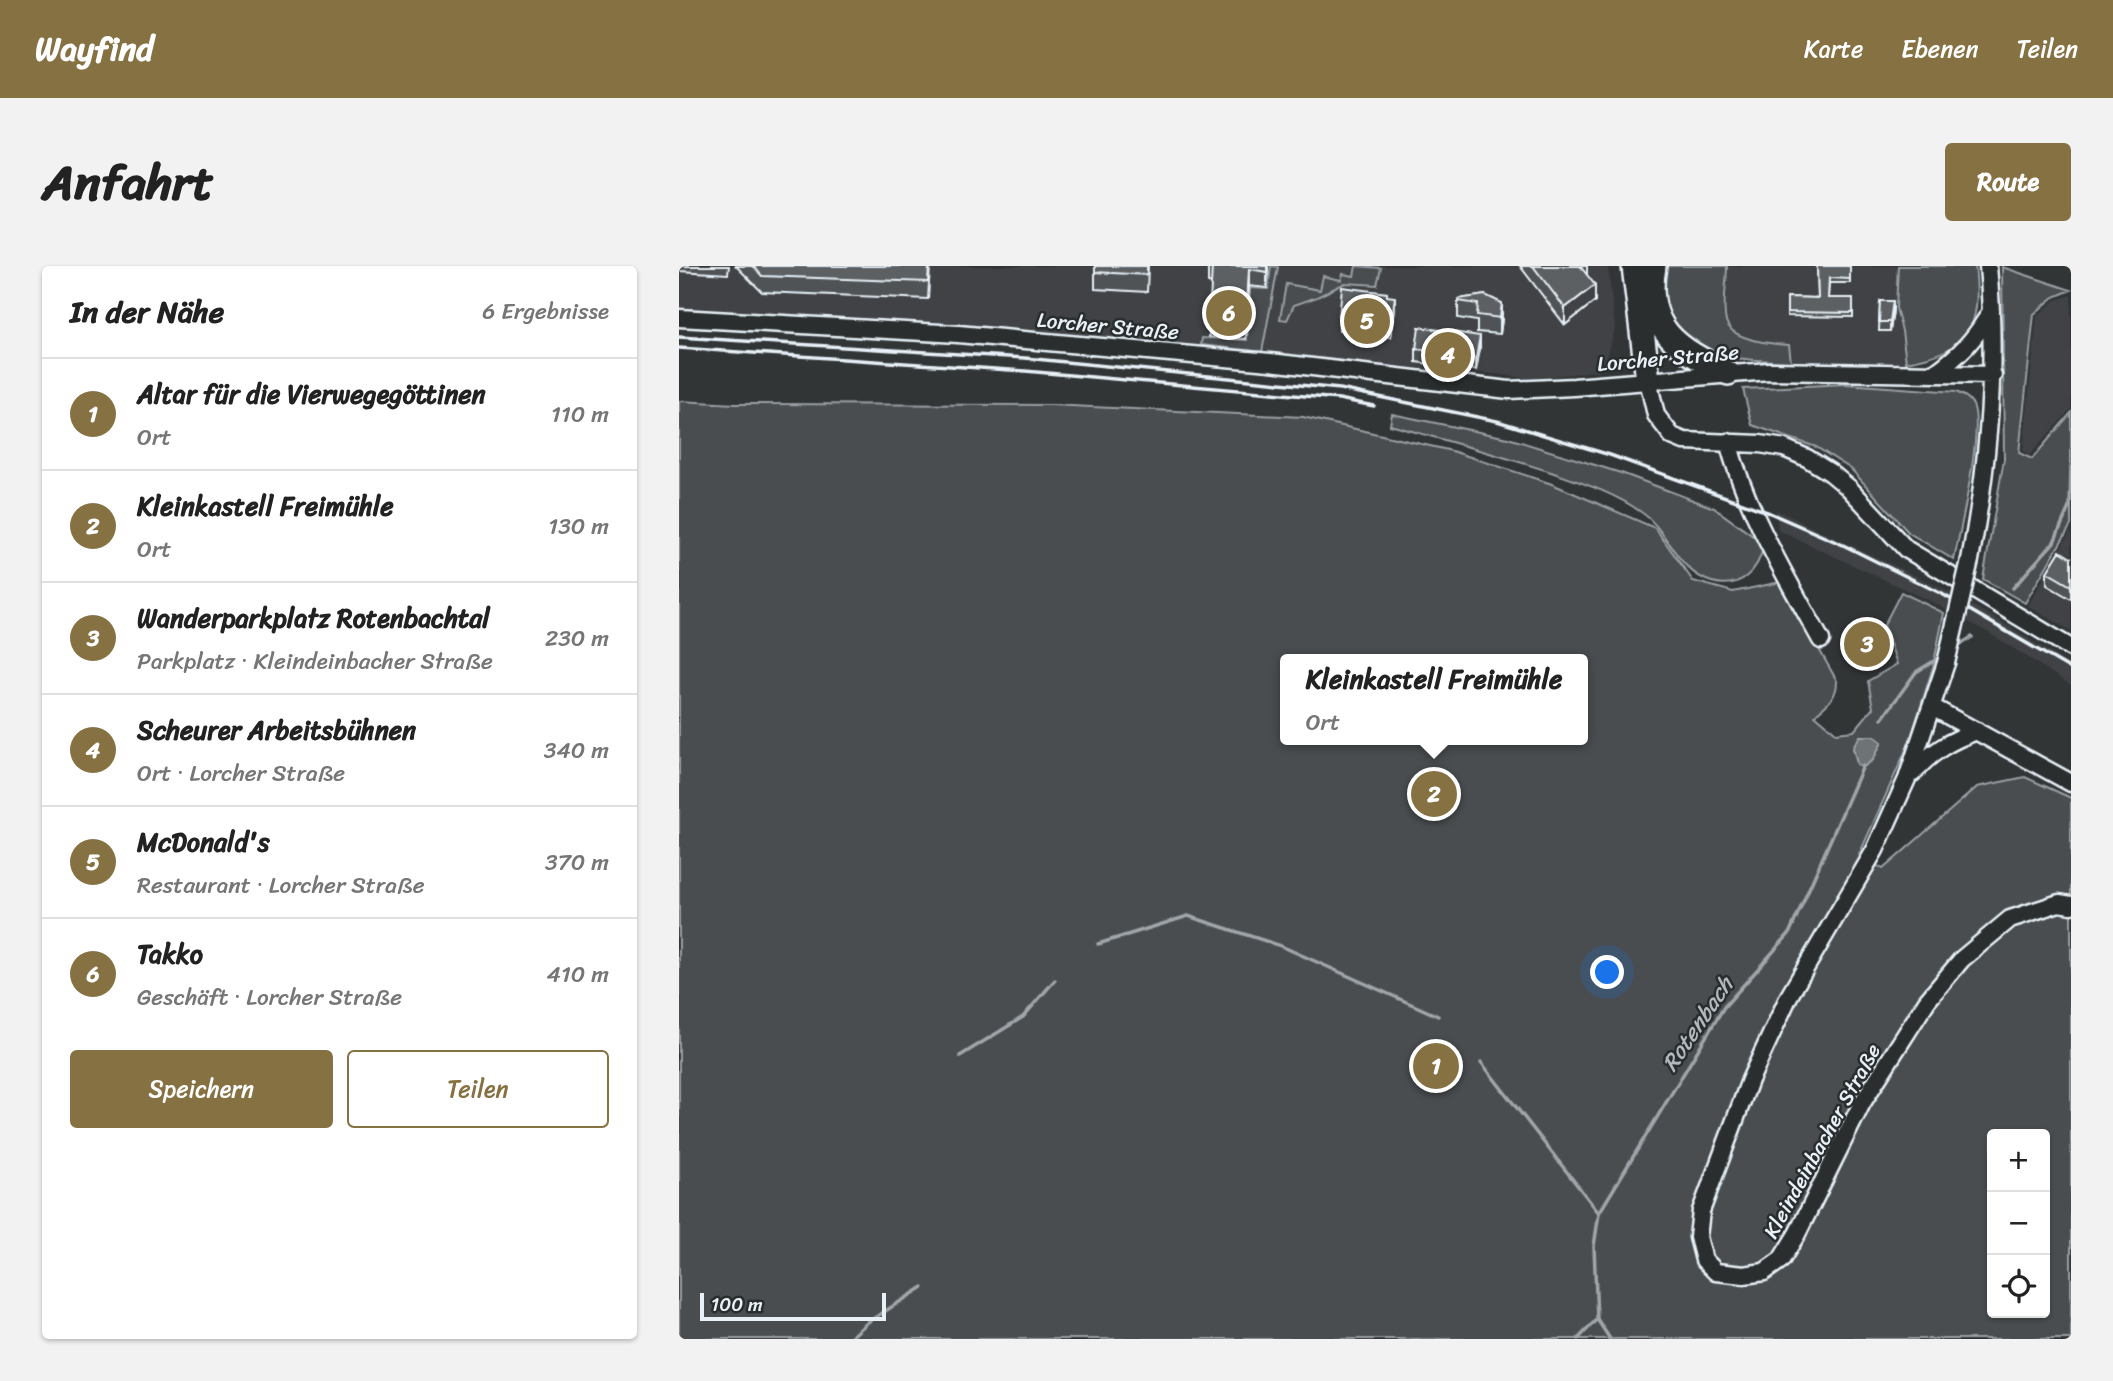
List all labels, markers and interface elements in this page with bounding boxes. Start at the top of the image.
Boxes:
text: Wayfind [35,20,154,78]
text: Karte [1804,28,1863,70]
text: Ebenen [1901,28,1979,70]
text: Teilen [2017,28,2078,70]
text: Anfahrt [42,139,214,226]
button: Route [1945,143,2071,221]
text: In der Nähe [70,285,224,339]
pin: 6 [1206,287,1252,339]
text: 6 Ergebnisse [482,291,609,332]
pin: 5 [1344,295,1390,347]
street label: Lorcher Straße [1036,301,1181,351]
pin: 4 [1425,329,1471,381]
street label: Lorcher Straße [1596,333,1741,383]
text: Altar für die Vierwegegöttinen [137,371,486,417]
text: 1 [88,394,98,435]
text: 110 m [551,394,609,435]
text: Ort [137,417,171,458]
text: Kleinkastell Freimühle [137,483,394,529]
text: 2 [86,506,100,547]
text: 130 m [548,506,609,547]
text: Ort [137,529,171,570]
text: Wanderparkplatz Rotenbachtal [137,595,490,641]
text: 3 [87,618,99,659]
text: 230 m [545,618,609,659]
pin: 3 [1844,618,1890,670]
text: Parkplatz · Kleindeinbacher Straße [137,641,493,682]
popup [1280,654,1588,745]
text: Kleinkastell Freimühle [1306,656,1562,702]
text: Ort [1306,702,1340,743]
text: Scheurer Arbeitsbühnen [137,707,416,753]
text: 4 [86,730,100,771]
text: 340 m [544,730,609,771]
text: Ort · Lorcher Straße [137,753,345,794]
pin: 2 [1411,768,1457,820]
text: McDonald's [137,819,270,865]
text: 5 [86,842,100,883]
text: 370 m [545,842,609,883]
text: Restaurant · Lorcher Straße [137,865,425,906]
text: Takko [137,931,203,977]
text: 6 [86,954,100,995]
text: 410 m [547,954,609,995]
your location [1590,955,1624,989]
water label: Rotenbach [1650,967,1745,1080]
text: Geschäft · Lorcher Straße [137,977,402,1018]
street label: Kleindeinbacher Straße [1752,1036,1892,1246]
pin: 1 [1413,1040,1459,1092]
button: Speichern [70,1050,333,1128]
button: Teilen [347,1050,609,1128]
map controls [1987,1129,2050,1318]
button: + [1987,1129,2050,1192]
button: − [1987,1192,2050,1255]
button: locate [1987,1255,2050,1318]
text: 100 m [711,1288,763,1321]
scale bar [700,1290,885,1322]

